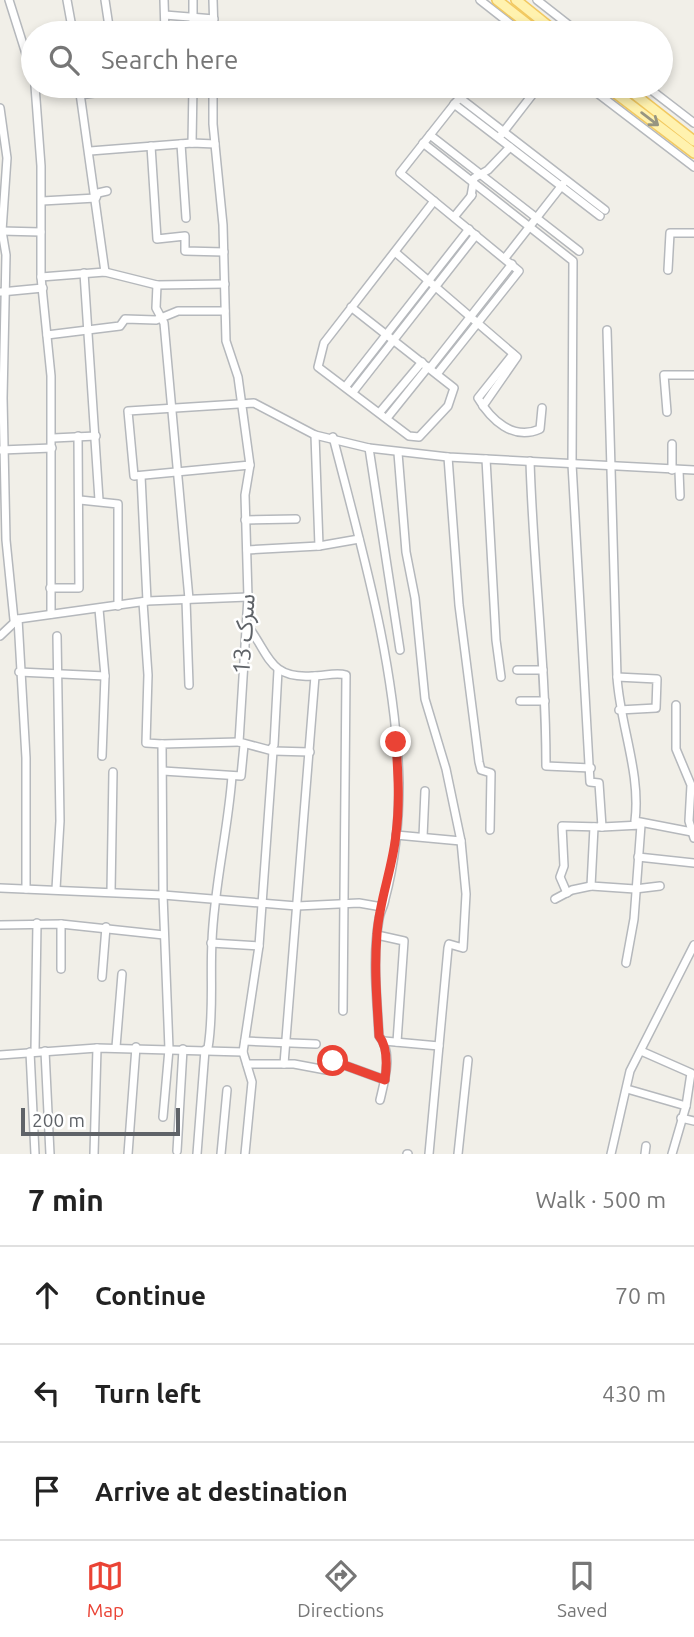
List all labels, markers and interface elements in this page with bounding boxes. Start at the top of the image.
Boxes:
search box [21,21,673,98]
icon: search [45,41,83,79]
text: Search here [101,45,238,74]
one-way arrow [640,112,659,127]
street label: سرک 13 [227,593,261,675]
route end [380,726,411,757]
route start [317,1045,348,1076]
scale bar [21,1105,180,1137]
text: 200 m [32,1109,85,1131]
text: 7 min [28,1183,104,1217]
text: Walk · 500 m [535,1187,666,1212]
icon: ahead [28,1276,66,1314]
text: Continue [95,1281,206,1310]
text: 70 m [615,1283,666,1308]
icon: left [28,1374,66,1412]
text: Turn left [95,1379,201,1408]
text: 430 m [602,1381,666,1406]
icon: arrive [28,1472,66,1510]
text: Arrive at destination [95,1477,348,1506]
tab: Map [86,1557,124,1621]
tab: Directions [297,1557,384,1621]
tab: Saved [557,1557,608,1621]

